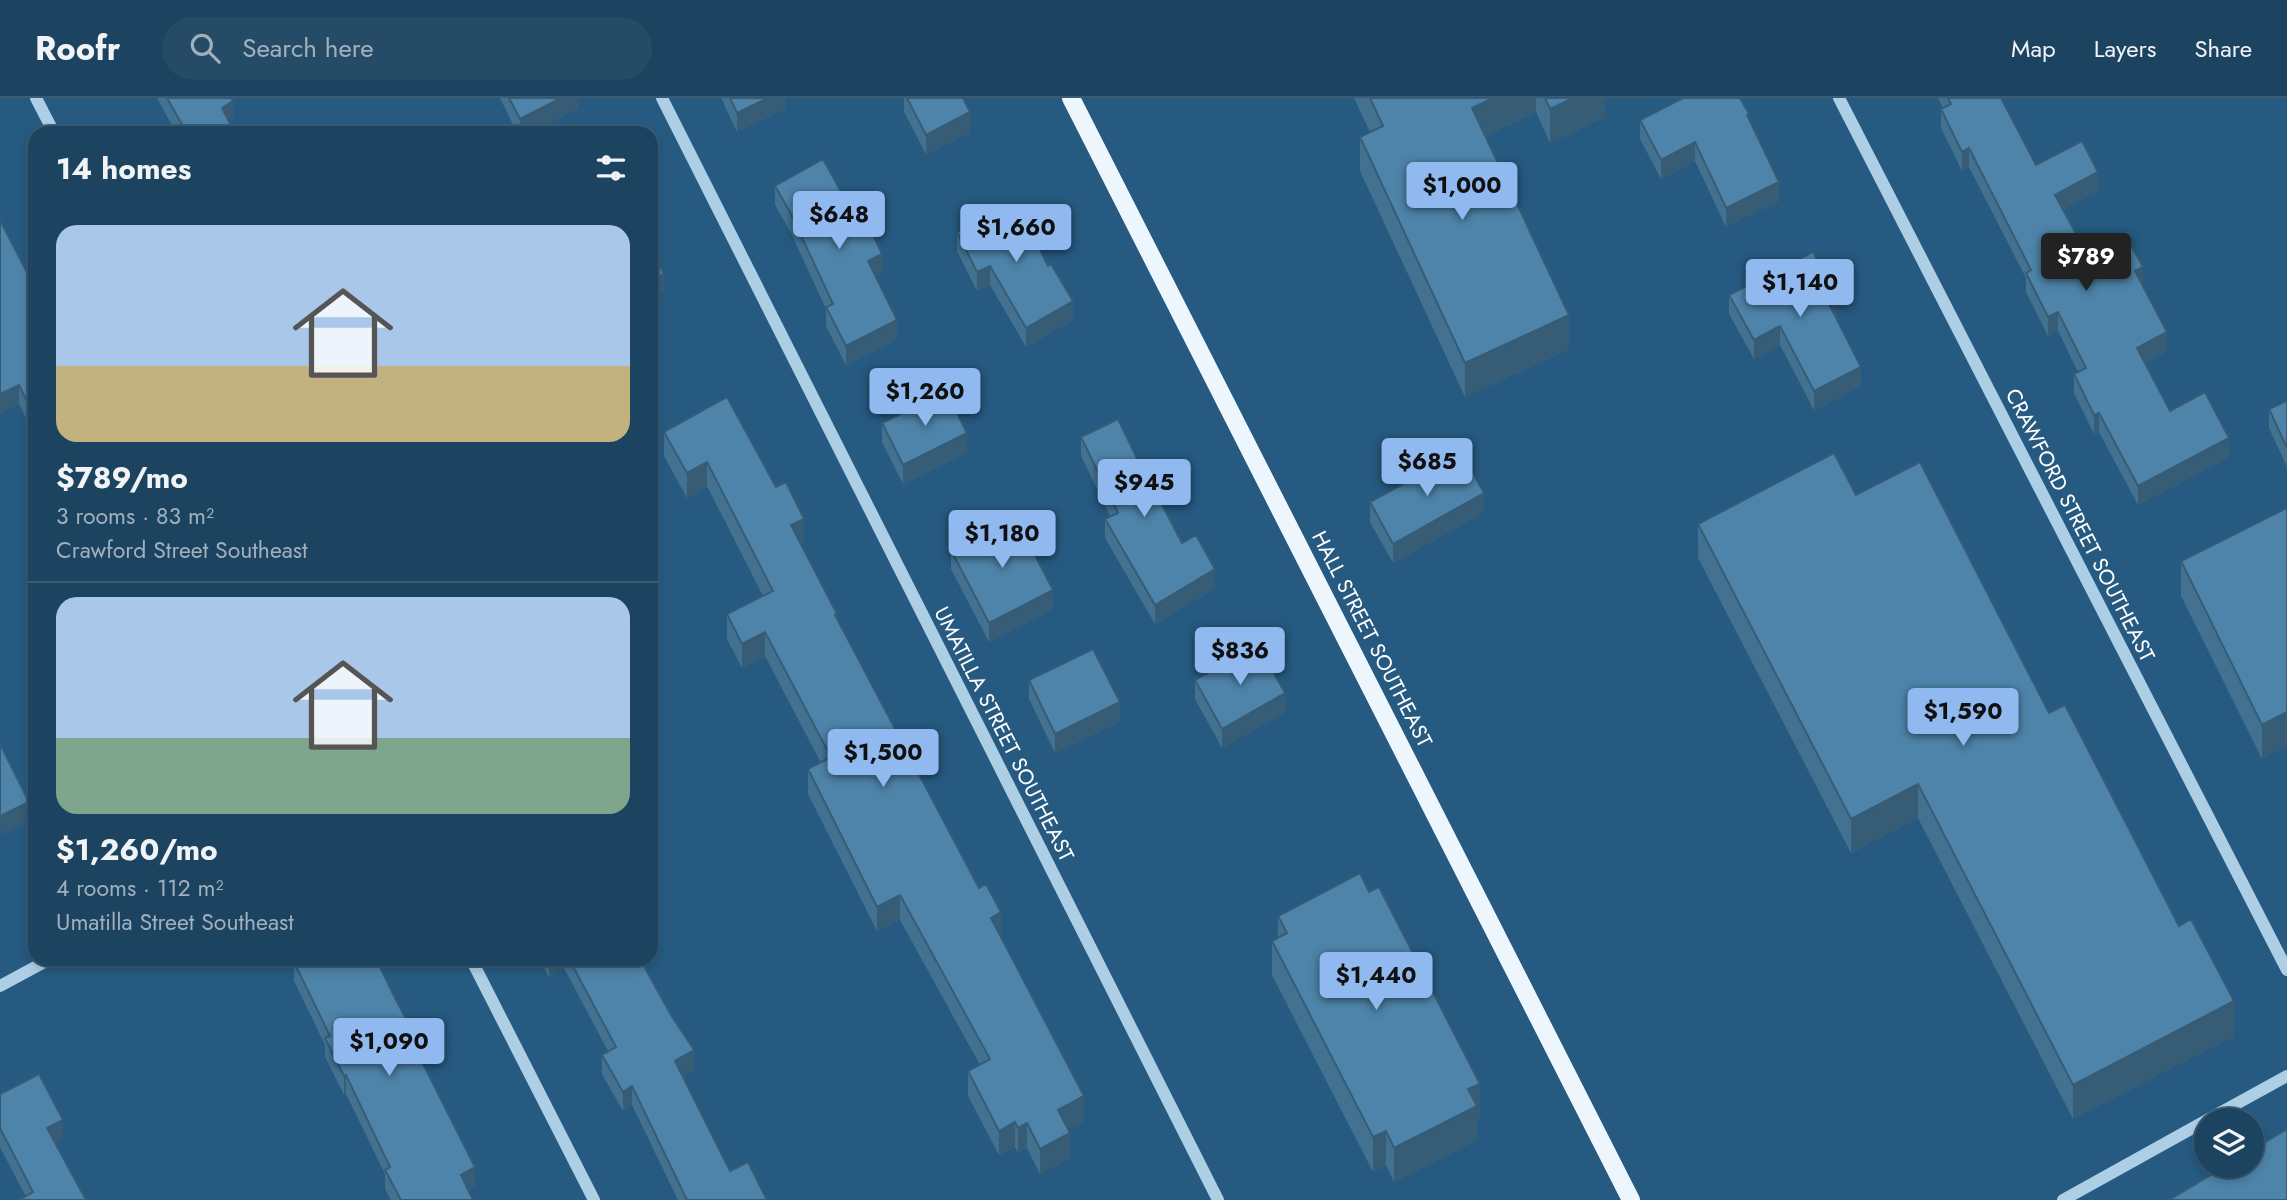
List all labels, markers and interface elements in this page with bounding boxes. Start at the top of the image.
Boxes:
search box [162,17,652,80]
text: Roofr [35,25,120,72]
icon: search [186,29,224,67]
text: Search here [242,29,374,67]
text: Map [2011,31,2056,66]
text: Layers [2094,31,2156,66]
text: Share [2194,31,2252,66]
text: 14 homes [56,147,191,190]
icon: filters [592,149,630,187]
pin: $1,000 [1405,162,1519,222]
text: $1,000 [1422,168,1502,202]
pin: $648 [798,192,880,251]
text: $648 [809,197,869,231]
pin: $1,660 [959,204,1073,264]
text: $1,660 [976,210,1056,244]
pin: $789 [2045,234,2127,293]
text: $789 [2057,239,2115,273]
pin: $1,140 [1743,260,1857,319]
text: $1,140 [1762,265,1838,299]
icon: home [280,270,406,396]
pin: $1,260 [868,368,982,428]
text: $1,260 [885,374,965,408]
street label: CRAWFORD STREET SOUTHEAST [1998,383,2162,667]
pin: $685 [1386,438,1468,498]
text: $685 [1398,444,1456,478]
text: $789/mo [56,456,188,499]
pin: $945 [1103,460,1185,519]
text: $945 [1114,465,1174,499]
text: 3 rooms · 83 m² [56,499,214,533]
pin: $1,180 [945,510,1059,570]
text: $1,180 [965,516,1039,550]
street label: HALL STREET SOUTHEAST [1304,526,1440,752]
text: Crawford Street Southeast [56,533,308,567]
street label: UMATILLA STREET SOUTHEAST [927,602,1081,867]
pin: $836 [1199,628,1281,687]
text: $836 [1211,633,1269,667]
icon: home [280,642,406,768]
pin: $1,590 [1906,688,2020,748]
text: $1,590 [1924,694,2002,728]
pin: $1,500 [826,730,940,789]
text: $1,500 [844,735,922,769]
text: $1,260/mo [56,828,218,871]
text: 4 rooms · 112 m² [56,871,223,905]
text: Umatilla Street Southeast [56,905,294,939]
pin: $1,440 [1319,953,1433,1012]
text: $1,440 [1336,958,1416,992]
pin: $1,090 [332,1018,446,1078]
text: $1,090 [349,1024,429,1058]
map controls [2194,1108,2264,1178]
button: layers [2194,1108,2264,1178]

